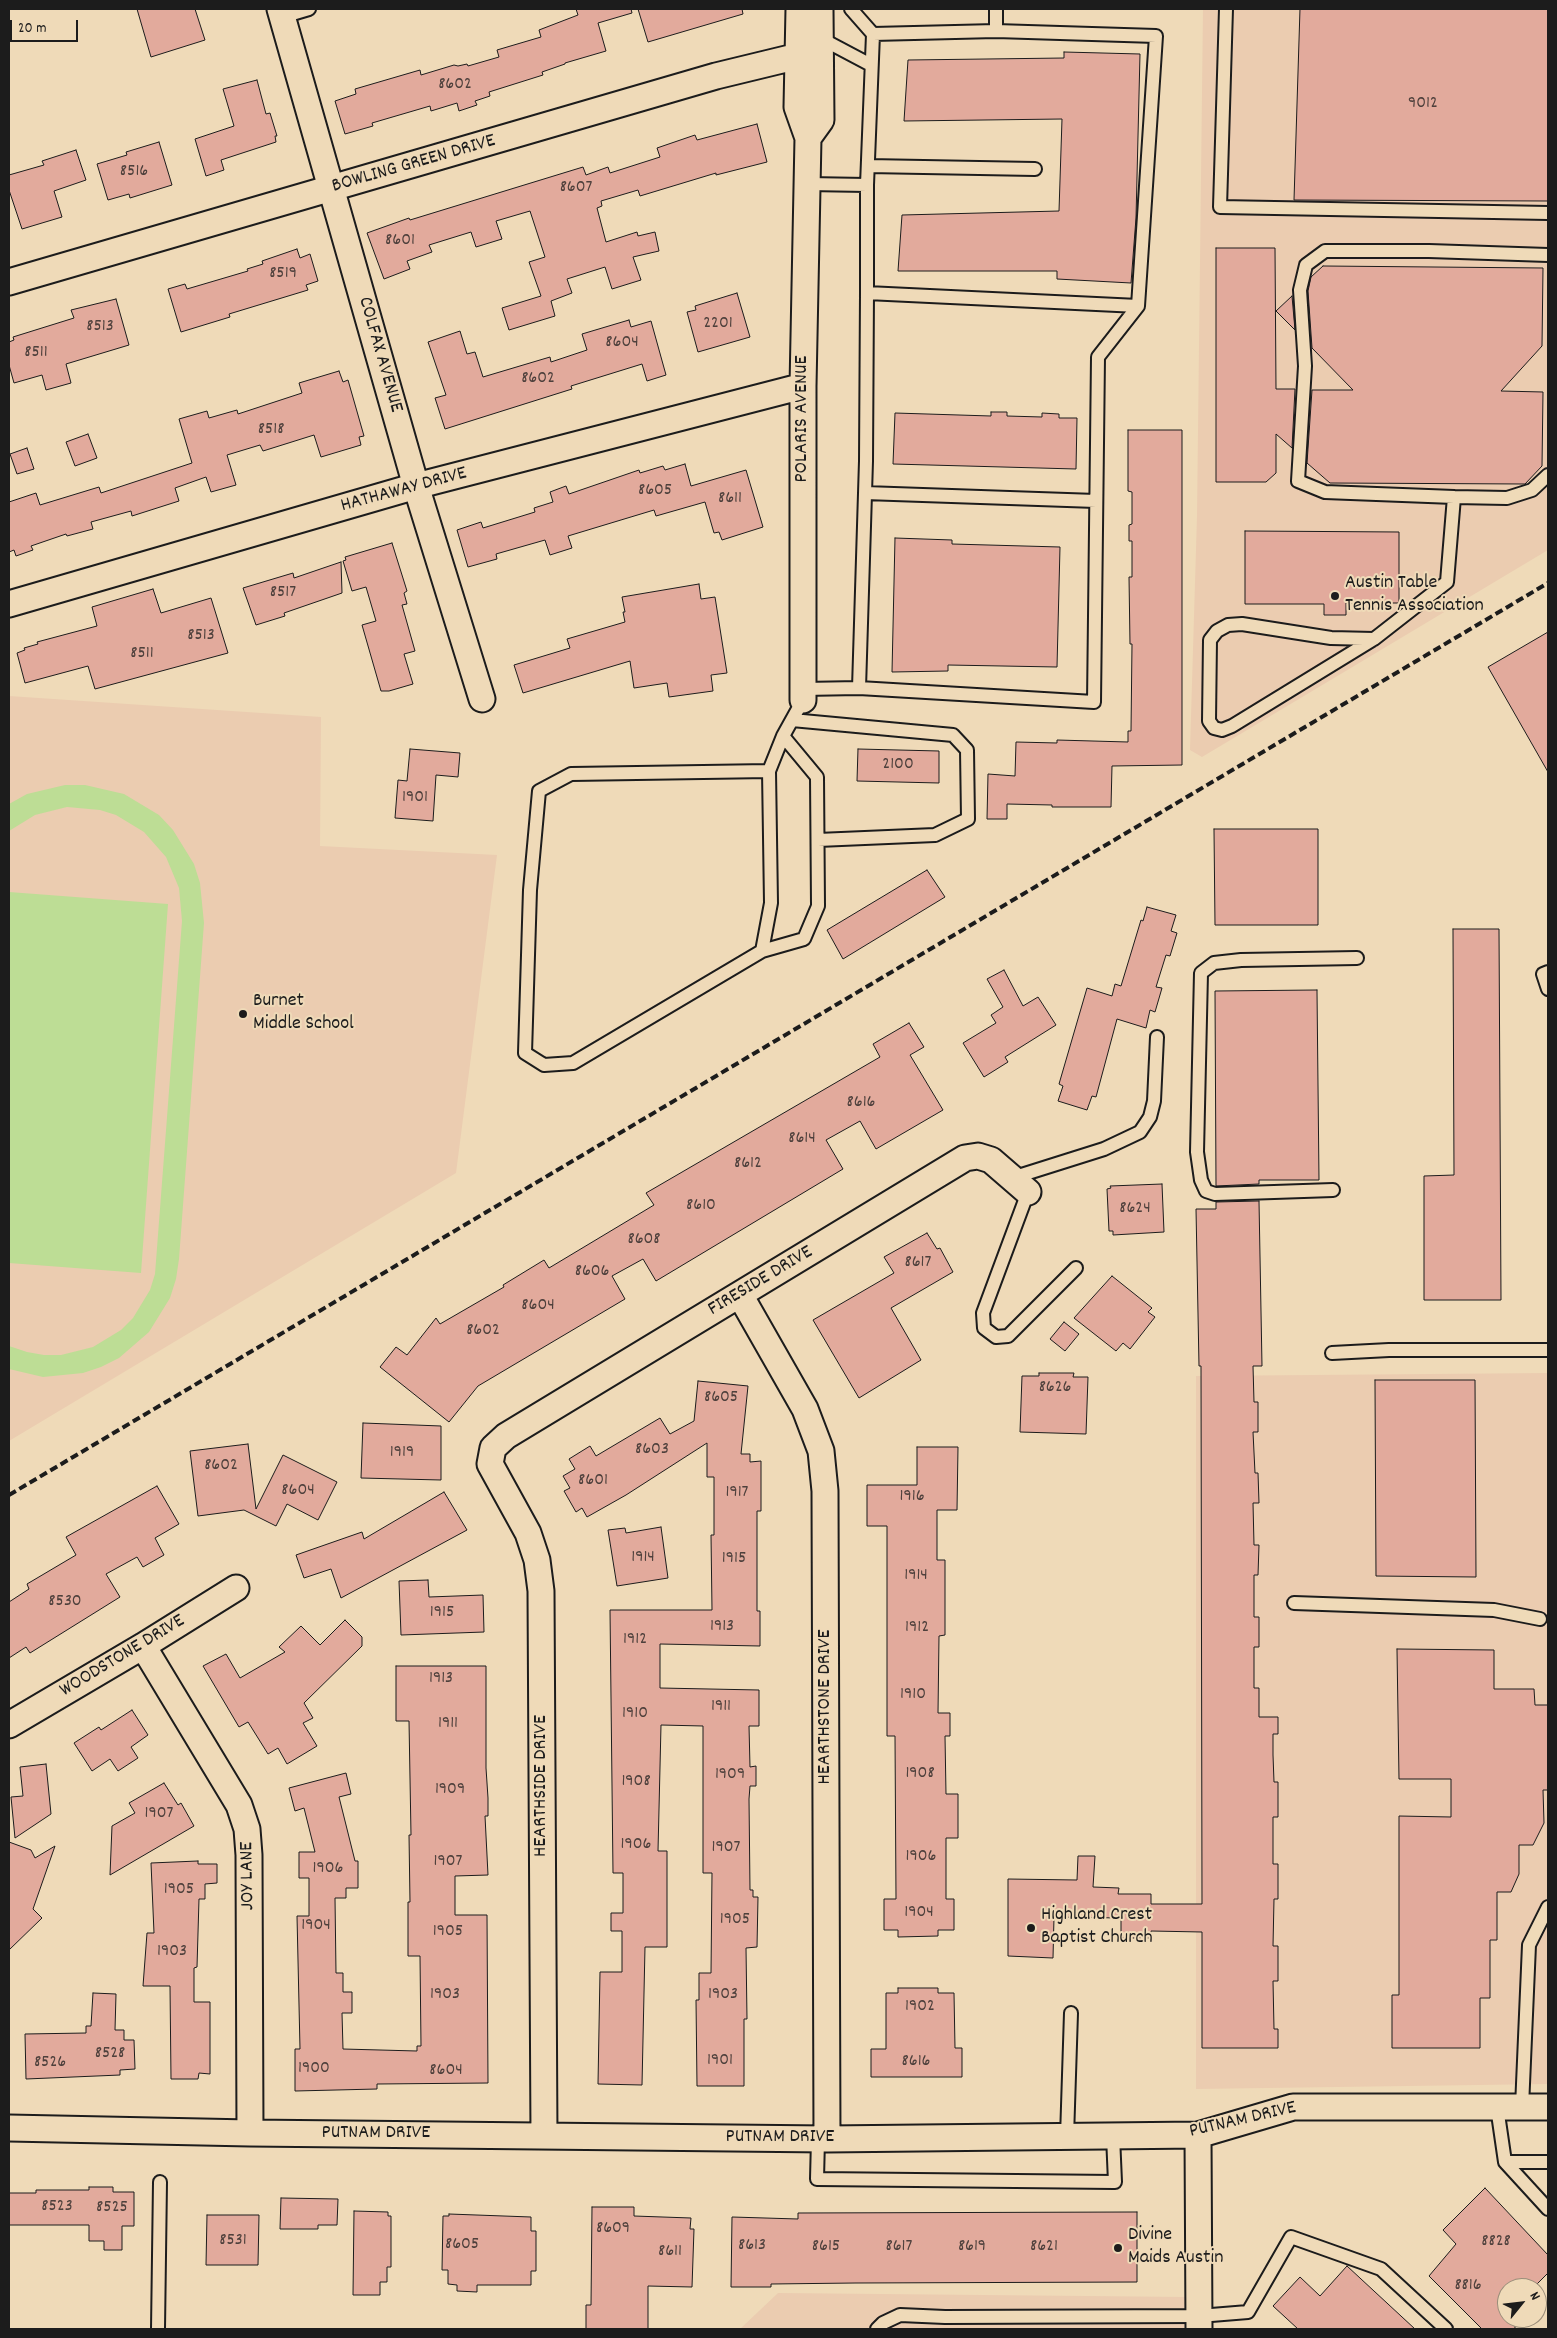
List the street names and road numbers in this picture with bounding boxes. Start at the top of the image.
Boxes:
street label: BOWLING GREEN DRIVE [330,130,498,200]
street label: COLFAX AVENUE [351,294,407,416]
street label: POLARIS AVENUE [791,355,815,483]
street label: HATHAWAY DRIVE [338,463,470,519]
street label: FIRESIDE DRIVE [704,1241,818,1323]
street label: WOODSTONE DRIVE [56,1610,190,1704]
street label: HEARTHSTONE DRIVE [814,1629,838,1785]
street label: HEARTHSIDE DRIVE [530,1715,554,1857]
street label: JOY LANE [236,1841,262,1911]
street label: PUTNAM DRIVE [1187,2097,1299,2145]
street label: PUTNAM DRIVE [322,2122,430,2146]
street label: PUTNAM DRIVE [726,2126,834,2150]

